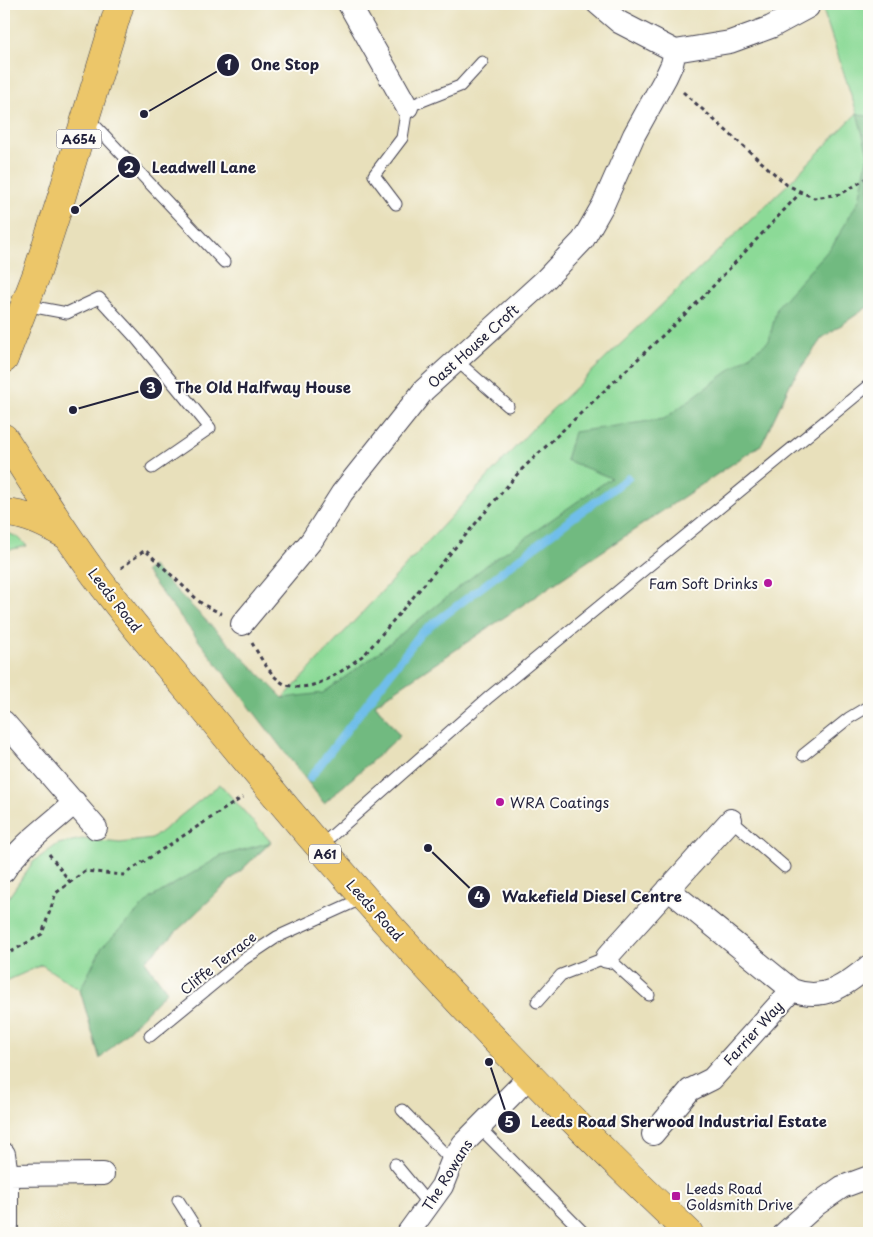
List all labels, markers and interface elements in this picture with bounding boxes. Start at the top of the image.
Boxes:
callout: One Stop [216,50,330,80]
text: 1 [224,52,232,75]
text: One Stop [251,52,319,75]
road number: A654 [56,130,102,148]
callout: Leadwell Lane [117,152,267,182]
text: 2 [124,155,135,178]
text: Leadwell Lane [152,155,257,178]
street label: Oast House Croft [423,299,523,393]
callout: The Old Halfway House [139,373,363,403]
text: 3 [146,375,156,398]
text: The Old Halfway House [175,375,351,398]
street label: Leeds Road [83,563,147,637]
place label: Fam Soft Drinks [649,573,758,594]
marker: Fam Soft Drinks [762,577,774,589]
place label: WRA Coatings [510,792,609,813]
marker: WRA Coatings [494,796,506,808]
road number: A61 [309,844,341,864]
street label: Leeds Road [342,875,408,945]
callout: Wakefield Diesel Centre [466,882,693,912]
text: 4 [474,884,484,907]
text: Wakefield Diesel Centre [502,884,682,907]
street label: Cliffe Terrace [175,926,261,1000]
street label: Farrier Way [718,996,788,1070]
callout: Leeds Road Sherwood Industrial Estate [496,1107,838,1137]
text: 5 [504,1109,514,1132]
text: Leeds Road Sherwood Industrial Estate [531,1109,827,1132]
street label: The Rowans [417,1135,477,1215]
place label: Leeds Road Goldsmith Drive [686,1178,793,1215]
marker: Leeds Road Goldsmith Drive [670,1190,682,1202]

